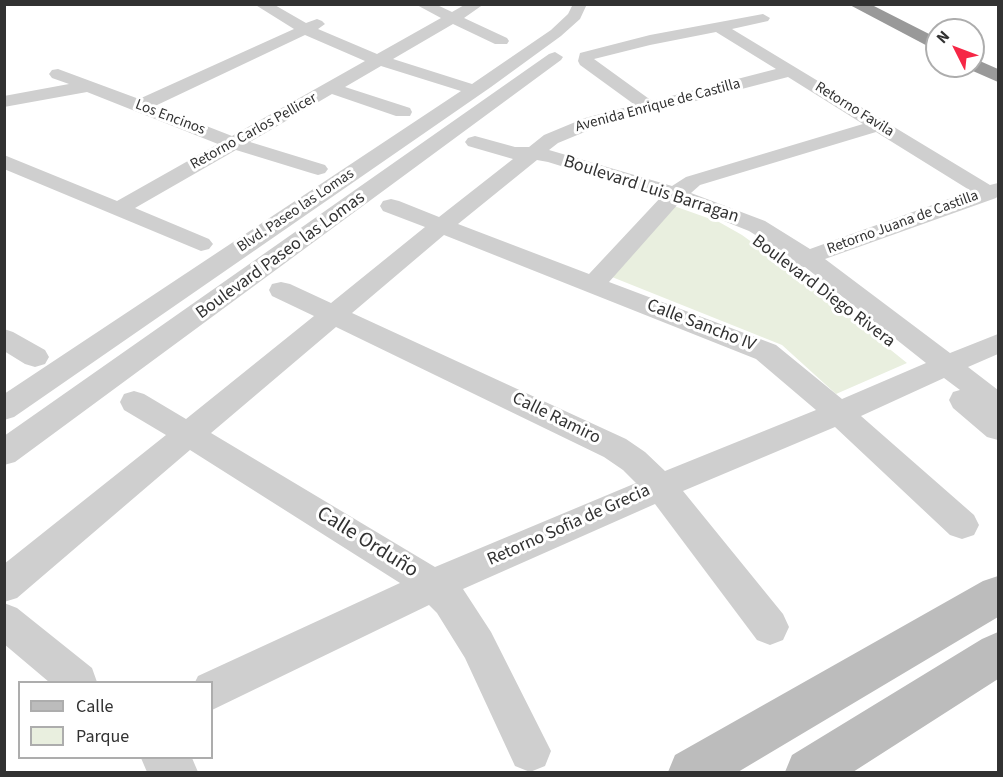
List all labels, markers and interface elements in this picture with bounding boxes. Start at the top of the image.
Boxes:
north arrow [925,18,985,78]
text: N [931,26,955,49]
street label: Avenida Enrique de Castilla [574,75,742,137]
street label: Retorno Favila [811,79,897,141]
street label: Retorno Carlos Pellicer [188,90,320,174]
street label: Los Encinos [132,96,208,140]
street label: Boulevard Luis Barragan [561,151,741,229]
street label: Blvd. Paseo las Lomas [234,165,358,257]
street label: Boulevard Paseo las Lomas [192,187,370,325]
street label: Retorno Juana de Castilla [825,187,981,259]
street label: Boulevard Diego Rivera [747,231,899,353]
street label: Calle Sancho IV [643,295,759,357]
street label: Calle Ramiro [508,388,604,450]
street label: Retorno Sofia de Grecia [484,480,654,572]
street label: Calle Orduño [312,502,422,584]
legend [18,681,213,759]
text: Calle [76,694,113,719]
text: Parque [76,724,129,749]

